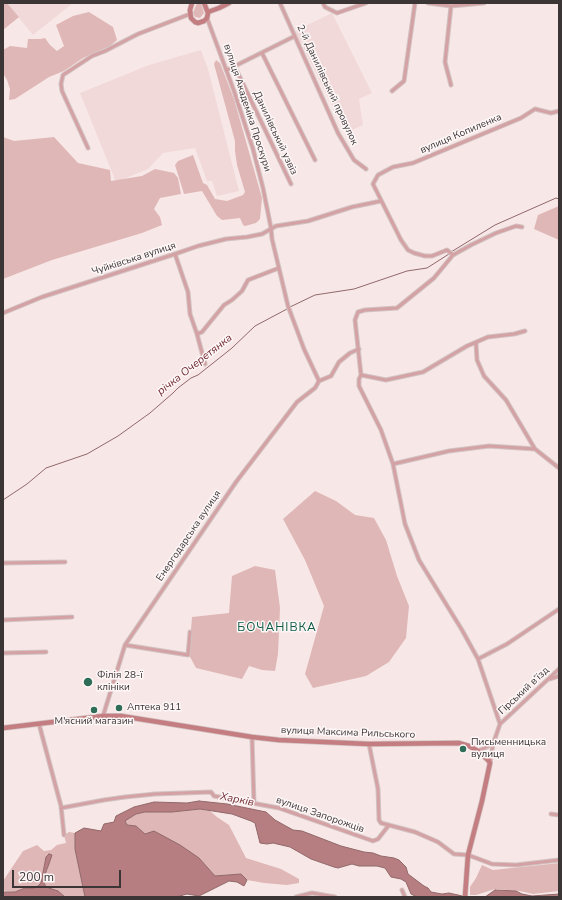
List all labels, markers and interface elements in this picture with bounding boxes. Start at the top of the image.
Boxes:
street label: 2-й Данилівський провулок [294,23,360,147]
street label: вулиця Академіка Проскури [221,43,273,173]
street label: Данилівський узвіз [250,89,300,177]
street label: вулиця Копиленка [418,111,504,157]
street label: Чуйківська вулиця [90,240,178,278]
water label: річка Очеретянка [155,332,235,398]
street label: Енергодарська вулиця [154,488,224,584]
district label: БОЧАНІВКА [237,621,317,635]
street label: Гірський в’їзд [496,665,552,717]
place label: Філія 28-ї клініки [97,670,143,694]
marker: Філія 28-ї клініки [82,676,94,688]
place label: Аптека 911 [127,702,181,714]
marker: Аптека 911 [114,703,124,713]
marker: М'ясний магазин [89,705,99,715]
place label: М'ясний магазин [55,716,133,728]
street label: вулиця Максима Рильського [281,725,415,741]
place label: Письменницька вулиця [471,737,546,760]
marker: Письменницька вулиця [458,744,468,754]
water label: Харків [219,790,255,810]
street label: вулиця Запорожців [274,794,366,836]
scale bar [14,862,123,888]
text: 200 m [19,869,54,885]

